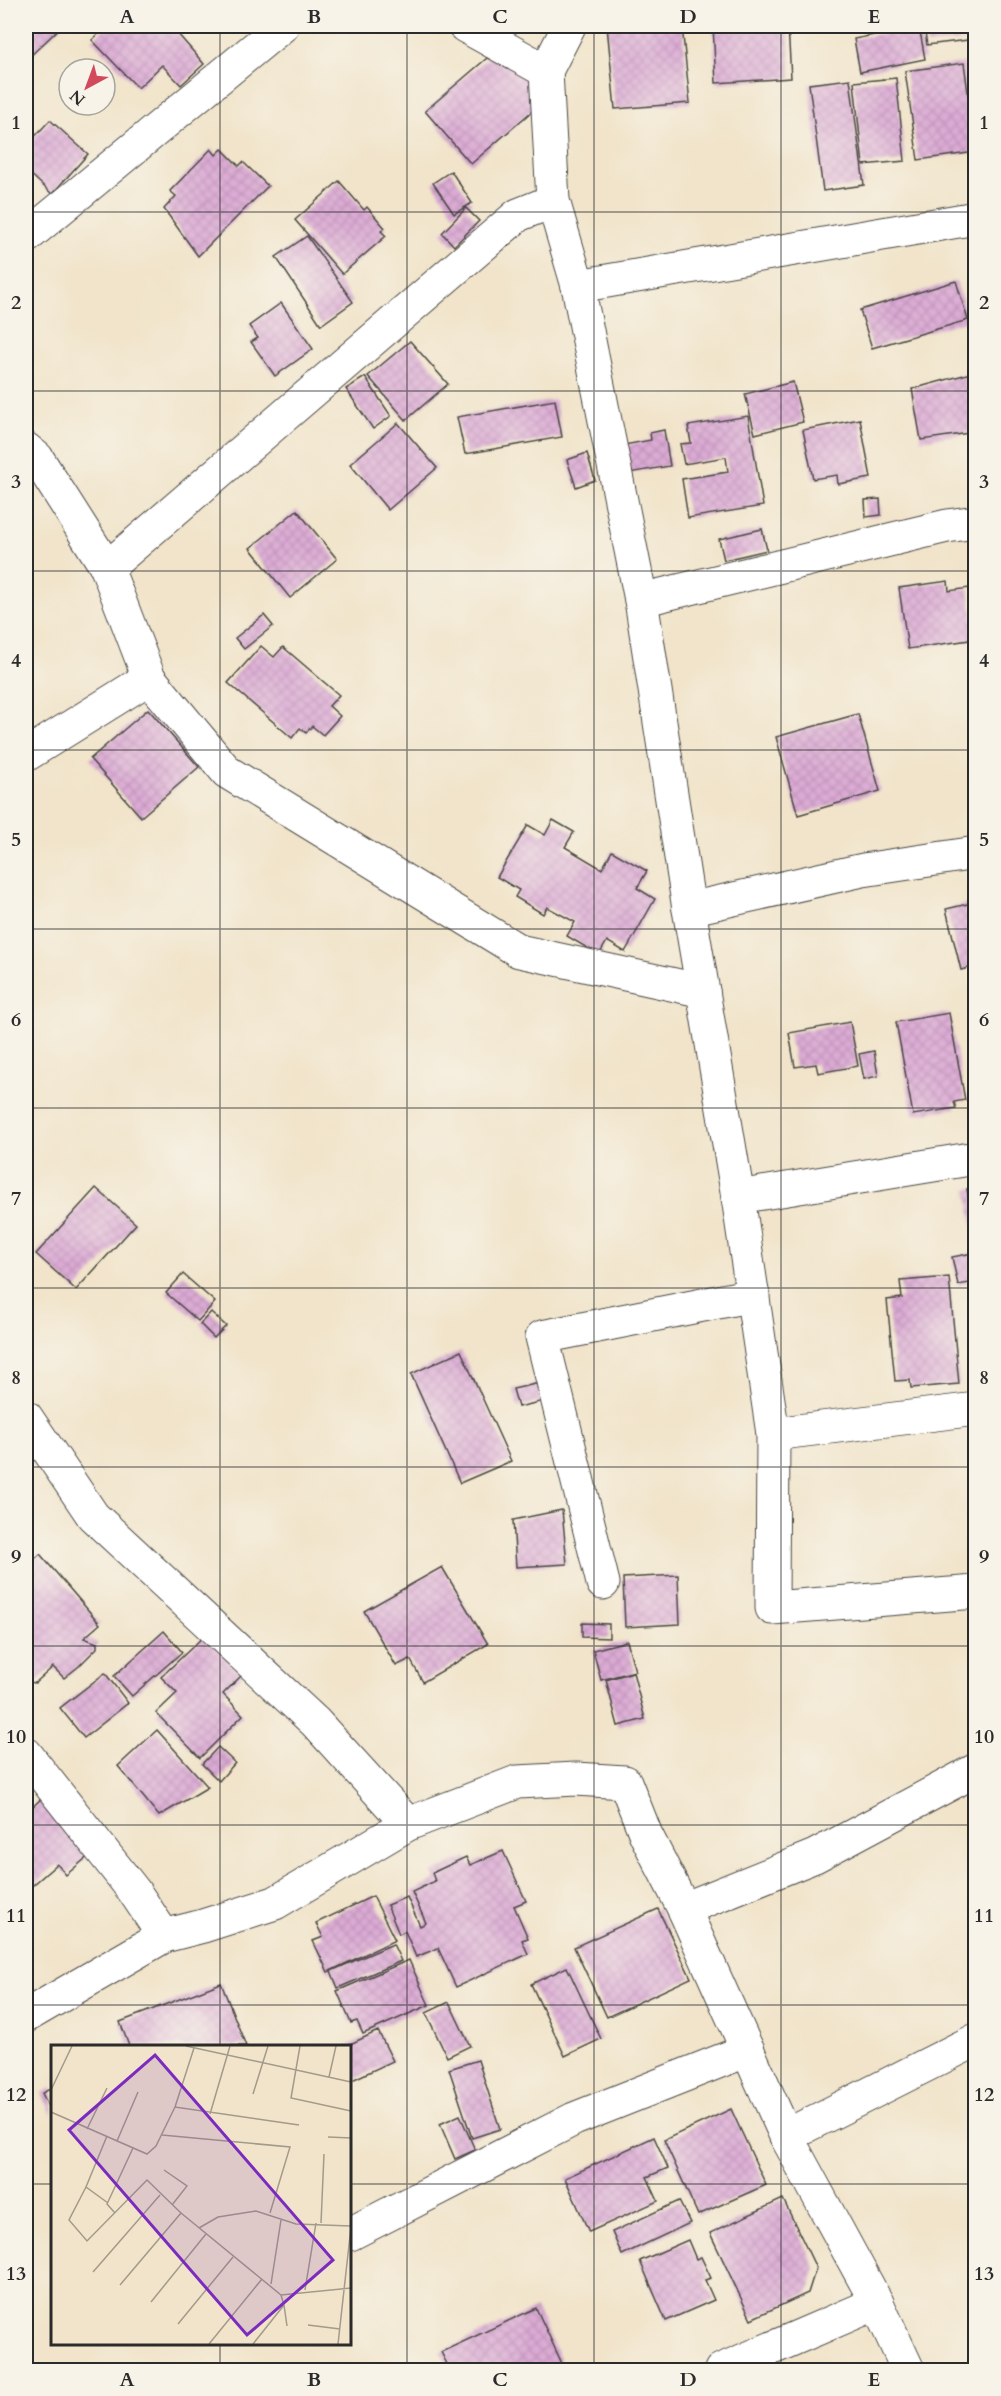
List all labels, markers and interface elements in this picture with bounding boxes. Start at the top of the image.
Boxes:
text: A [119,3,135,30]
text: B [307,3,321,30]
text: C [492,3,508,30]
text: D [679,3,697,30]
text: E [868,3,880,30]
north arrow [57,57,117,117]
text: N [65,85,90,110]
text: 1 [11,109,21,136]
text: 1 [979,109,989,136]
text: 2 [11,289,21,316]
text: 2 [979,289,989,316]
text: 3 [11,468,21,495]
text: 3 [979,468,989,495]
text: 4 [11,647,21,674]
text: 4 [979,647,989,674]
text: 5 [11,826,21,853]
text: 5 [979,826,989,853]
text: 6 [11,1006,21,1033]
text: 6 [979,1006,989,1033]
text: 7 [11,1185,21,1212]
text: 7 [979,1185,989,1212]
text: 8 [11,1364,21,1391]
text: 8 [979,1364,989,1391]
text: 9 [11,1543,21,1570]
text: 9 [979,1543,989,1570]
text: 10 [6,1723,26,1750]
text: 10 [974,1723,994,1750]
text: 11 [6,1902,26,1929]
text: 11 [974,1902,994,1929]
inset map [51,2045,351,2345]
text: 12 [6,2081,26,2108]
text: 12 [974,2081,994,2108]
text: 13 [6,2260,26,2287]
text: 13 [974,2260,994,2287]
text: A [119,2366,135,2393]
text: B [307,2366,321,2393]
text: C [492,2366,508,2393]
text: D [679,2366,697,2393]
text: E [868,2366,880,2393]

